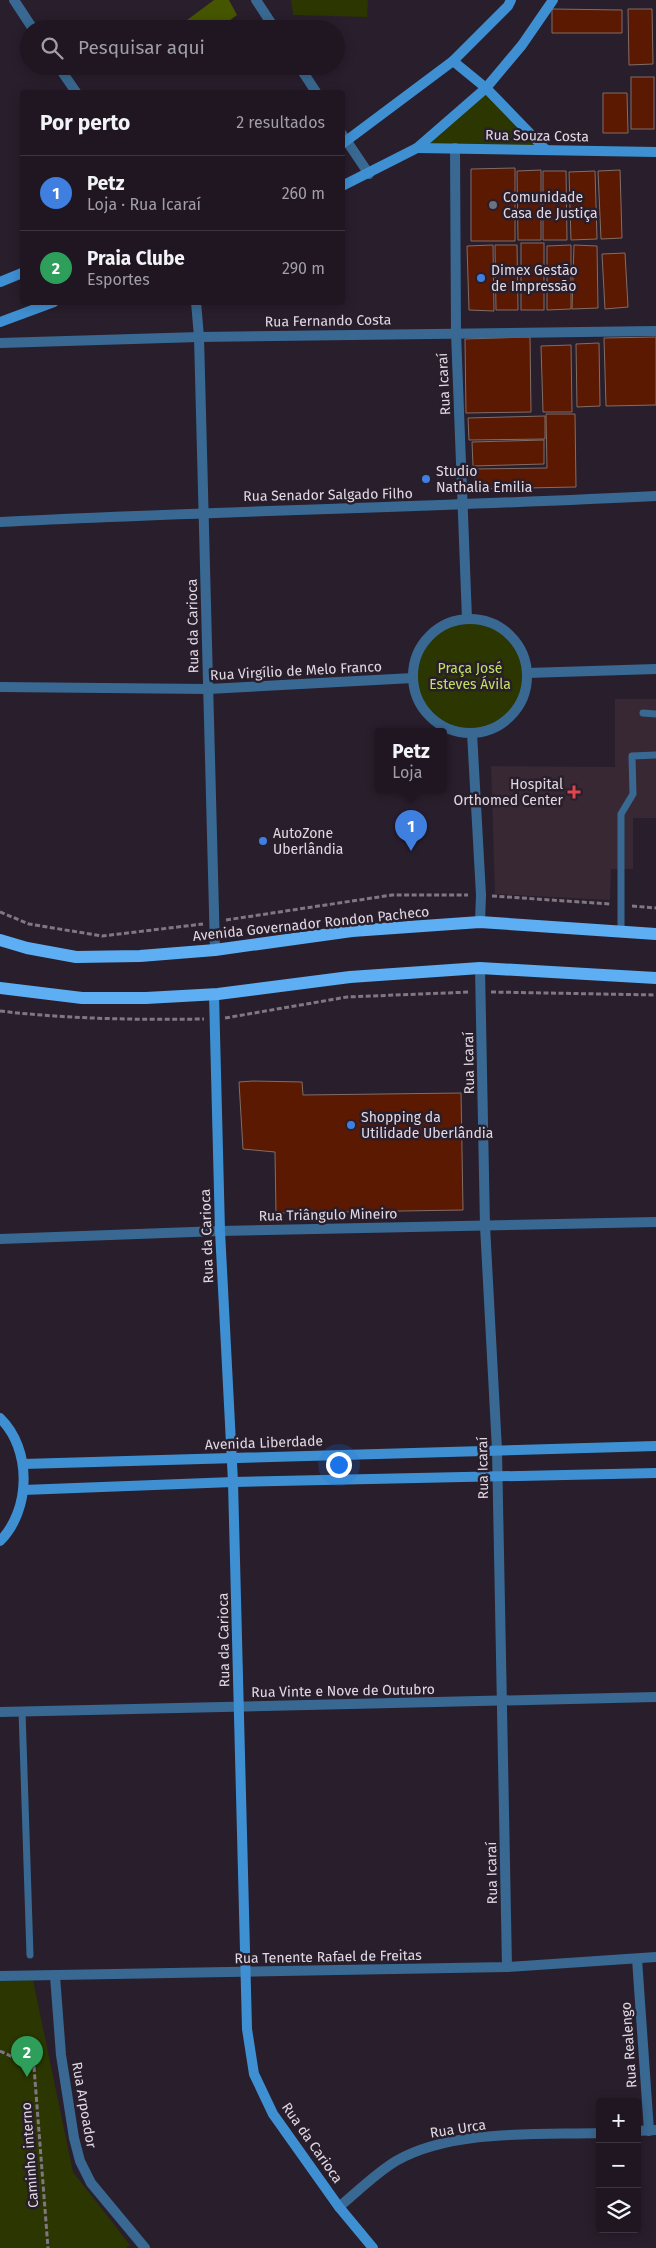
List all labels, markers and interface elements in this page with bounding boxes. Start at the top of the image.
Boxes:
search box [20,20,345,75]
icon: search [38,34,66,62]
text: Pesquisar aqui [78,36,205,59]
text: Por perto [40,110,130,136]
text: 2 resultados [236,113,325,132]
street label: Rua Souza Costa [485,127,589,145]
text: Petz [87,172,124,195]
text: 1 [52,184,60,203]
text: 260 m [282,184,325,203]
place label: Comunidade Casa de Justiça [503,189,598,222]
text: Loja · Rua Icaraí [87,195,201,214]
marker: Comunidade Casa de Justiça [487,199,499,211]
text: Praia Clube [87,247,185,270]
text: 2 [52,259,60,278]
text: 290 m [282,259,325,278]
place label: Dimex Gestão de Impressão [491,262,578,295]
text: Esportes [87,270,150,289]
marker: Dimex Gestão de Impressão [475,272,487,284]
street label: Rua Fernando Costa [265,311,391,331]
street label: Rua Icaraí [434,352,454,416]
place label: Studio Nathalia Emilia [436,463,532,496]
marker: Studio Nathalia Emilia [420,473,432,485]
street label: Rua Senador Salgado Filho [243,485,413,505]
street label: Rua da Carioca [184,579,202,673]
street label: Rua Virgílio de Melo Franco [210,658,382,684]
park label: Praça José Esteves Ávila [429,660,511,693]
popup [375,728,447,793]
text: Petz [392,740,430,763]
text: Loja [392,763,422,782]
place label: Hospital Orthomed Center [453,776,564,809]
marker: Hospital Orthomed Center [567,785,581,799]
pin: 1 [395,810,427,851]
place label: AutoZone Uberlândia [273,825,343,858]
marker: AutoZone Uberlândia [257,835,269,847]
street label: Avenida Governador Rondon Pacheco [192,903,430,945]
street label: Rua Icaraí [460,1031,478,1095]
place label: Shopping da Utilidade Uberlândia [361,1109,493,1142]
marker: Shopping da Utilidade Uberlândia [345,1119,357,1131]
street label: Rua da Carioca [197,1188,217,1284]
street label: Rua Triângulo Mineiro [258,1205,398,1225]
street label: Avenida Liberdade [205,1432,323,1454]
street label: Rua Icaraí [474,1436,492,1500]
your location [326,1452,352,1478]
street label: Rua da Carioca [215,1593,233,1687]
street label: Rua Vinte e Nove de Outubro [251,1681,435,1701]
street label: Rua Icaraí [483,1841,501,1905]
street label: Rua Tenente Rafael de Freitas [234,1947,422,1967]
street label: Rua Realengo [618,2001,640,2089]
pin: 2 [11,2036,43,2077]
street label: Rua Arpoador [68,2061,100,2150]
map controls [596,2098,641,2233]
button: + [596,2098,641,2143]
street label: Rua da Carioca [278,2099,346,2187]
street label: Caminho interno [18,2102,42,2208]
street label: Rua Urca [429,2116,487,2142]
button: − [596,2143,641,2188]
button: layers [596,2188,641,2233]

